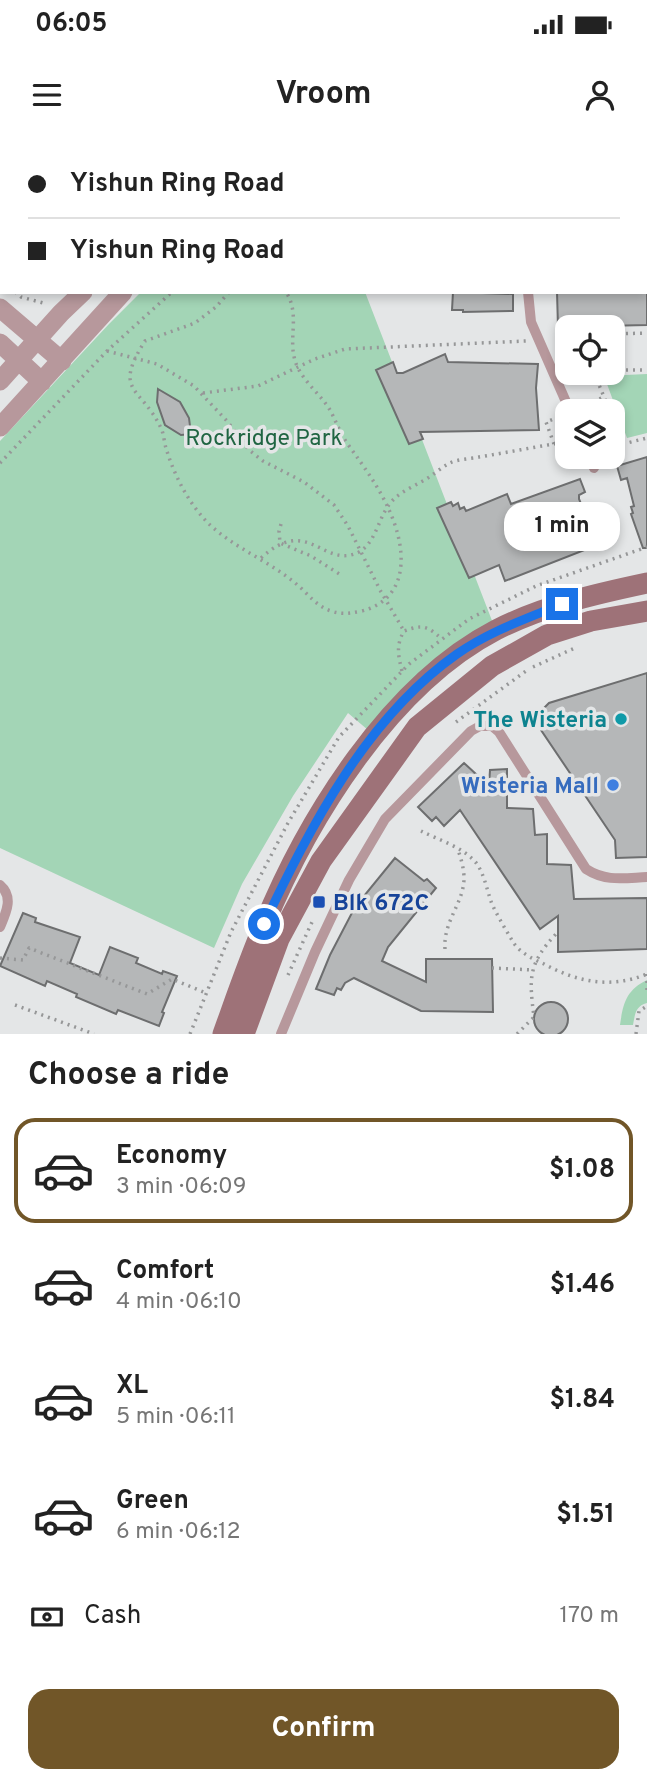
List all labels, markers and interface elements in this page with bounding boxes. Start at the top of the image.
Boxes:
text: 06:05 [35,8,107,41]
text: Vroom [275,75,372,115]
icon: menu [28,76,66,114]
icon: person [581,76,619,114]
text: Yishun Ring Road [70,168,285,201]
text: Yishun Ring Road [70,235,285,268]
map controls [555,315,625,469]
button: locate [555,315,625,385]
button: layers [555,399,625,469]
park label: Rockridge Park [185,425,343,454]
callout: 1 min [504,503,620,552]
text: 1 min [534,512,590,541]
route end [546,588,578,620]
place label: The Wisteria [473,707,607,736]
marker: The Wisteria [613,711,629,727]
place label: Wisteria Mall [461,773,599,802]
marker: Wisteria Mall [605,777,621,793]
place label: Blk 672C [333,890,429,919]
marker: Blk 672C [311,894,327,910]
route start [248,908,280,940]
text: Choose a ride [28,1056,229,1096]
icon: car [32,1139,95,1202]
text: Economy [116,1140,227,1173]
text: $1.08 [549,1154,615,1187]
text: 3 min · 06:09 [116,1173,247,1202]
icon: car [32,1254,95,1317]
text: Comfort [116,1255,214,1288]
text: $1.46 [550,1269,615,1302]
text: 4 min · 06:10 [116,1288,242,1317]
icon: car [32,1369,95,1432]
text: XL [116,1370,148,1403]
text: $1.84 [549,1384,615,1417]
text: 5 min · 06:11 [116,1403,236,1432]
icon: car [32,1484,95,1547]
text: Green [116,1485,189,1518]
text: $1.51 [556,1499,615,1532]
text: 6 min · 06:12 [116,1518,241,1547]
icon: cash [28,1598,66,1636]
text: Cash [84,1600,141,1633]
text: 170 m [560,1602,619,1631]
button: Confirm [28,1689,619,1769]

